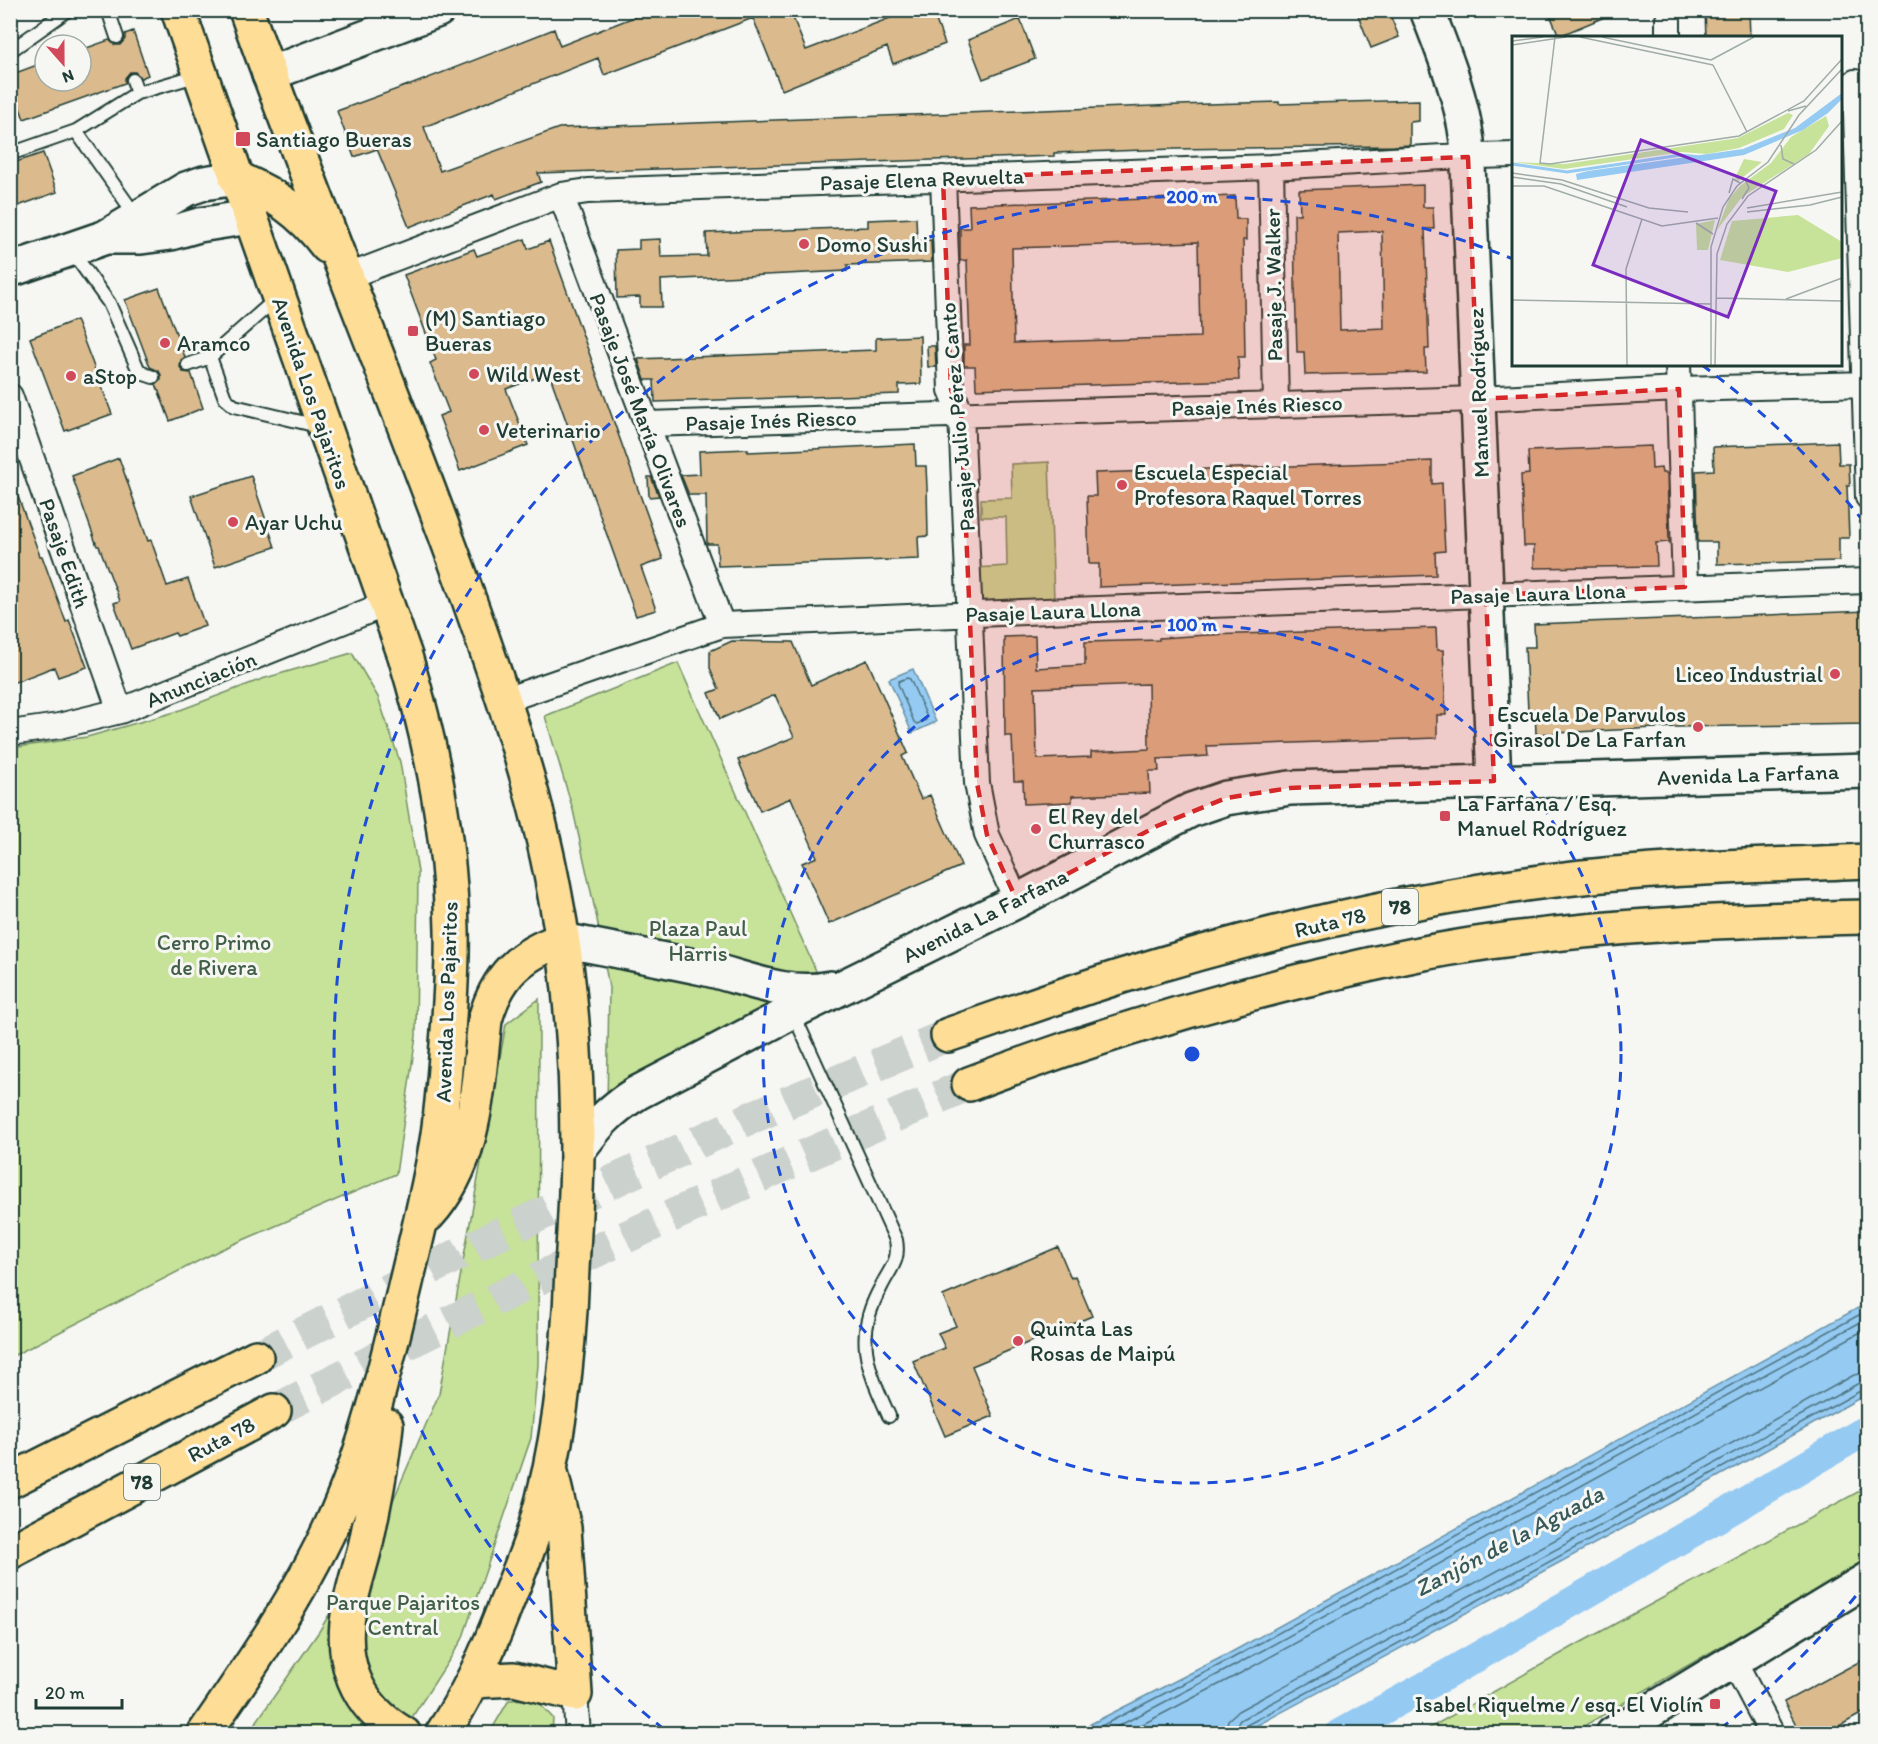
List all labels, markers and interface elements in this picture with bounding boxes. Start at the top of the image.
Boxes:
north arrow [33,33,93,93]
inset map [1512,36,1842,366]
text: N [60,66,77,87]
place label: Santiago Bueras [256,126,412,153]
marker: Santiago Bueras [234,130,252,148]
street label: Pasaje Elena Revuelta [819,162,1025,197]
text: 200 m [1167,186,1218,208]
street label: Pasaje J. Walker [1259,208,1288,362]
place label: Domo Sushi [816,231,928,258]
marker: Domo Sushi [797,237,811,251]
street label: Pasaje José María Olivares [583,289,698,531]
street label: Avenida Los Pajaritos [266,294,357,493]
street label: Pasaje Julio Pérez Canto [934,301,981,533]
place label: (M) Santiago Bueras [425,305,546,357]
street label: Manuel Rodríguez [1462,308,1495,478]
marker: (M) Santiago Bueras [406,324,420,338]
place label: Aramco [177,330,250,357]
marker: Aramco [158,336,172,350]
place label: Wild West [486,361,581,388]
place label: aStop [83,363,137,390]
marker: Wild West [467,367,481,381]
marker: aStop [64,369,78,383]
street label: Pasaje Inés Riesco [1171,389,1343,422]
street label: Pasaje Inés Riesco [685,404,857,437]
place label: Veterinario [496,417,601,444]
marker: Veterinario [477,423,491,437]
place label: Escuela Especial Profesora Raquel Torres [1134,459,1362,511]
marker: Escuela Especial Profesora Raquel Torres [1115,478,1129,492]
street label: Pasaje Edith [33,495,96,612]
place label: Ayar Uchu [245,509,342,536]
marker: Ayar Uchu [226,515,240,529]
street label: Pasaje Laura Llona [1450,577,1626,610]
street label: Pasaje Laura Llona [965,595,1141,628]
text: 100 m [1167,614,1218,636]
street label: Anunciación [142,645,261,714]
place label: Liceo Industrial [1675,661,1823,688]
marker: Liceo Industrial [1828,667,1842,681]
place label: Escuela De Parvulos Girasol De La Farfan [1493,701,1687,753]
marker: Escuela De Parvulos Girasol De La Farfan [1691,720,1705,734]
street label: Avenida La Farfana [1656,758,1840,791]
place label: La Farfana / Esq. Manuel Rodríguez [1457,790,1627,842]
place label: El Rey del Churrasco [1048,803,1145,855]
marker: La Farfana / Esq. Manuel Rodríguez [1438,809,1452,823]
marker: El Rey del Churrasco [1029,822,1043,836]
street label: Avenida La Farfana [898,862,1073,969]
road number: 78 [1382,889,1418,925]
street label: Avenida Los Pajaritos [429,901,464,1103]
street label: Ruta 78 [1292,901,1368,944]
park label: Plaza Paul Harris [649,915,747,967]
park label: Cerro Primo de Rivera [157,929,271,981]
centre of rings [1182,1044,1202,1064]
place label: Quinta Las Rosas de Maipú [1030,1315,1176,1367]
marker: Quinta Las Rosas de Maipú [1011,1334,1025,1348]
street label: Ruta 78 [183,1411,260,1468]
road number: 78 [124,1464,160,1500]
water label: Zanjón de la Aguada [1409,1478,1609,1603]
park label: Parque Pajaritos Central [326,1589,480,1641]
scale bar [36,1672,122,1710]
text: 20 m [45,1682,85,1704]
place label: Isabel Riquelme / esq. El Violín [1415,1691,1703,1718]
marker: Isabel Riquelme / esq. El Violín [1708,1697,1722,1711]

